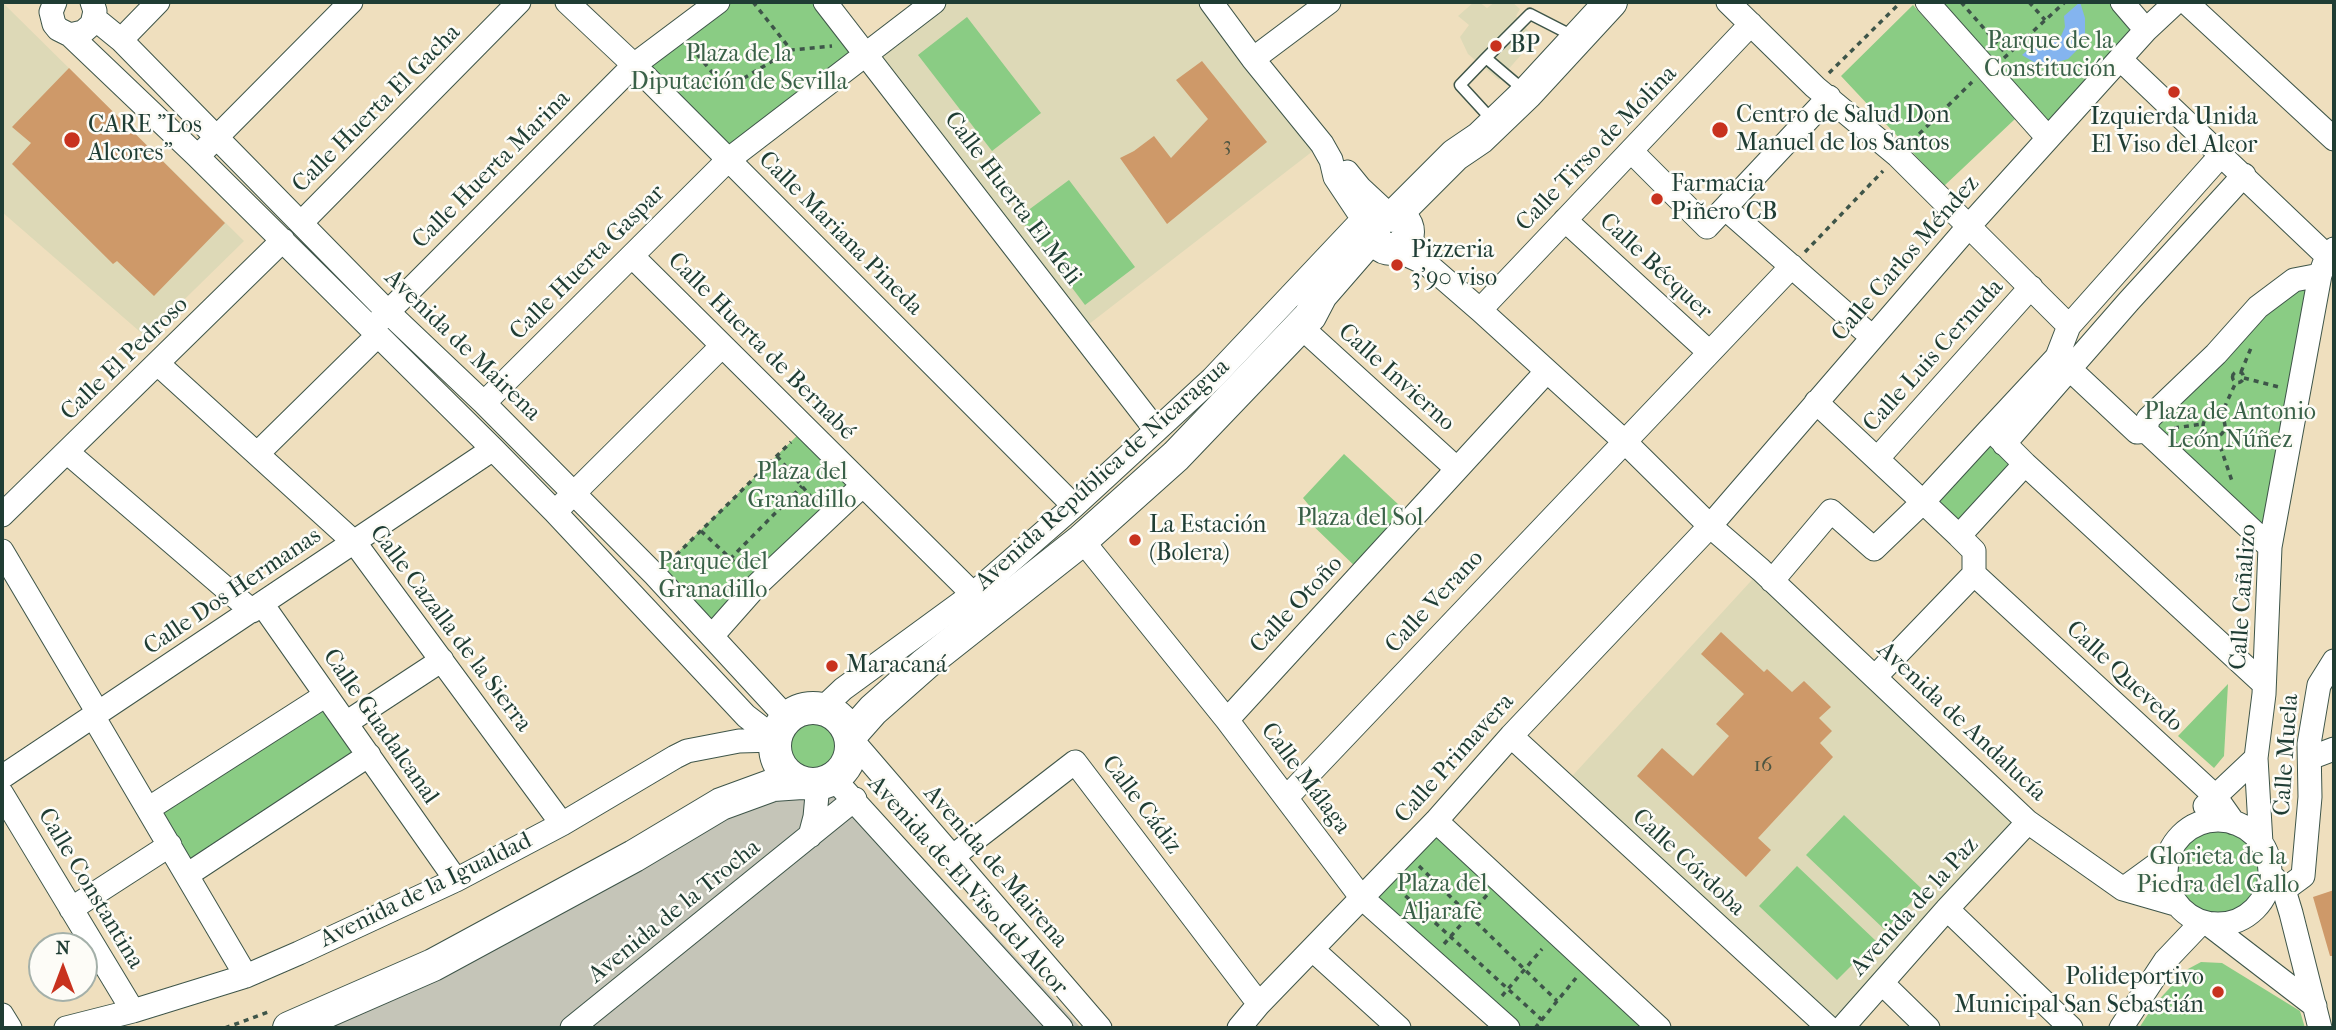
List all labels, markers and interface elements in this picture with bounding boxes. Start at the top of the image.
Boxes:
street label: Calle Huerta El Gacha [287,19,467,199]
park label: Parque de la Constitución [1984,28,2116,84]
place label: BP [1510,32,1540,60]
marker: BP [1488,38,1504,54]
park label: Plaza de la Diputación de Sevilla [630,41,848,97]
street label: Calle Tirso de Molina [1511,60,1683,238]
marker: Izquierda Unida El Viso del Alcor [2166,84,2182,100]
street label: Calle Huerta Marina [407,85,577,255]
place label: Centro de Salud Don Manuel de los Santos [1736,102,1950,158]
place label: Izquierda Unida El Viso del Alcor [2090,104,2258,160]
street label: Calle Huerta El Meli [937,106,1087,292]
place label: CARE "Los Alcores" [88,112,202,168]
marker: Centro de Salud Don Manuel de los Santos [1710,120,1730,140]
marker: CARE "Los Alcores" [62,130,82,150]
house number: 3 [1223,133,1231,159]
street label: Calle Mariana Pineda [752,146,928,322]
street label: Calle Carlos Méndez [1826,170,1986,348]
place label: Farmacia Piñero CB [1671,171,1777,227]
street label: Calle Huerta Gaspar [504,179,672,347]
marker: Farmacia Piñero CB [1649,191,1665,207]
street label: Calle Bécquer [1593,208,1717,326]
place label: Pizzeria 3’90 viso [1411,237,1497,293]
street label: Calle Huerta de Bernabé [661,247,861,447]
marker: Pizzeria 3’90 viso [1389,257,1405,273]
street label: Avenida de Mairena [378,264,546,428]
street label: Calle Luis Cernuda [1858,274,2010,438]
street label: Calle El Pedroso [55,291,195,427]
street label: Calle Invierno [1332,318,1460,438]
street label: Avenida República de Nicaragua [970,353,1236,597]
park label: Plaza de Antonio León Núñez [2144,399,2316,455]
park label: Plaza del Granadillo [748,459,856,515]
park label: Plaza del Sol [1297,505,1423,533]
place label: La Estación (Bolera) [1149,512,1266,568]
street label: Calle Cazalla de la Sierra [363,520,537,738]
street label: Calle Dos Hermanas [139,522,327,662]
street label: Calle Cañalizo [2225,523,2263,671]
marker: La Estación (Bolera) [1127,532,1143,548]
street label: Calle Verano [1380,544,1490,660]
park label: Parque del Granadillo [658,549,768,605]
street label: Calle Otoño [1245,550,1349,660]
street label: Calle Quevedo [2059,615,2189,739]
street label: Avenida de Andalucía [1870,636,2052,808]
street label: Calle Guadalcanal [316,644,444,810]
place label: Maracaná [846,652,947,680]
marker: Maracaná [824,658,840,674]
street label: Calle Primavera [1389,688,1521,830]
street label: Calle Muela [2268,693,2306,817]
street label: Calle Málaga [1254,718,1356,840]
street label: Calle Cádiz [1095,750,1187,860]
house number: 16 [1754,753,1772,779]
street label: Avenida de El Viso del Alcor [861,770,1073,1002]
street label: Avenida de Mairena [917,780,1073,954]
street label: Calle Constantina [31,803,149,975]
street label: Calle Córdoba [1625,803,1751,923]
street label: Avenida de la Igualdad [315,827,537,955]
street label: Avenida de la Paz [1845,831,1985,983]
street label: Avenida de la Trocha [583,834,767,990]
park label: Glorieta de la Piedra del Gallo [2137,844,2299,900]
park label: Plaza del Aljarafe [1397,871,1487,927]
north arrow [28,932,98,1002]
text: N [56,937,70,959]
place label: Polideportivo Municipal San Sebastián [1954,964,2204,1020]
marker: Polideportivo Municipal San Sebastián [2210,984,2226,1000]

